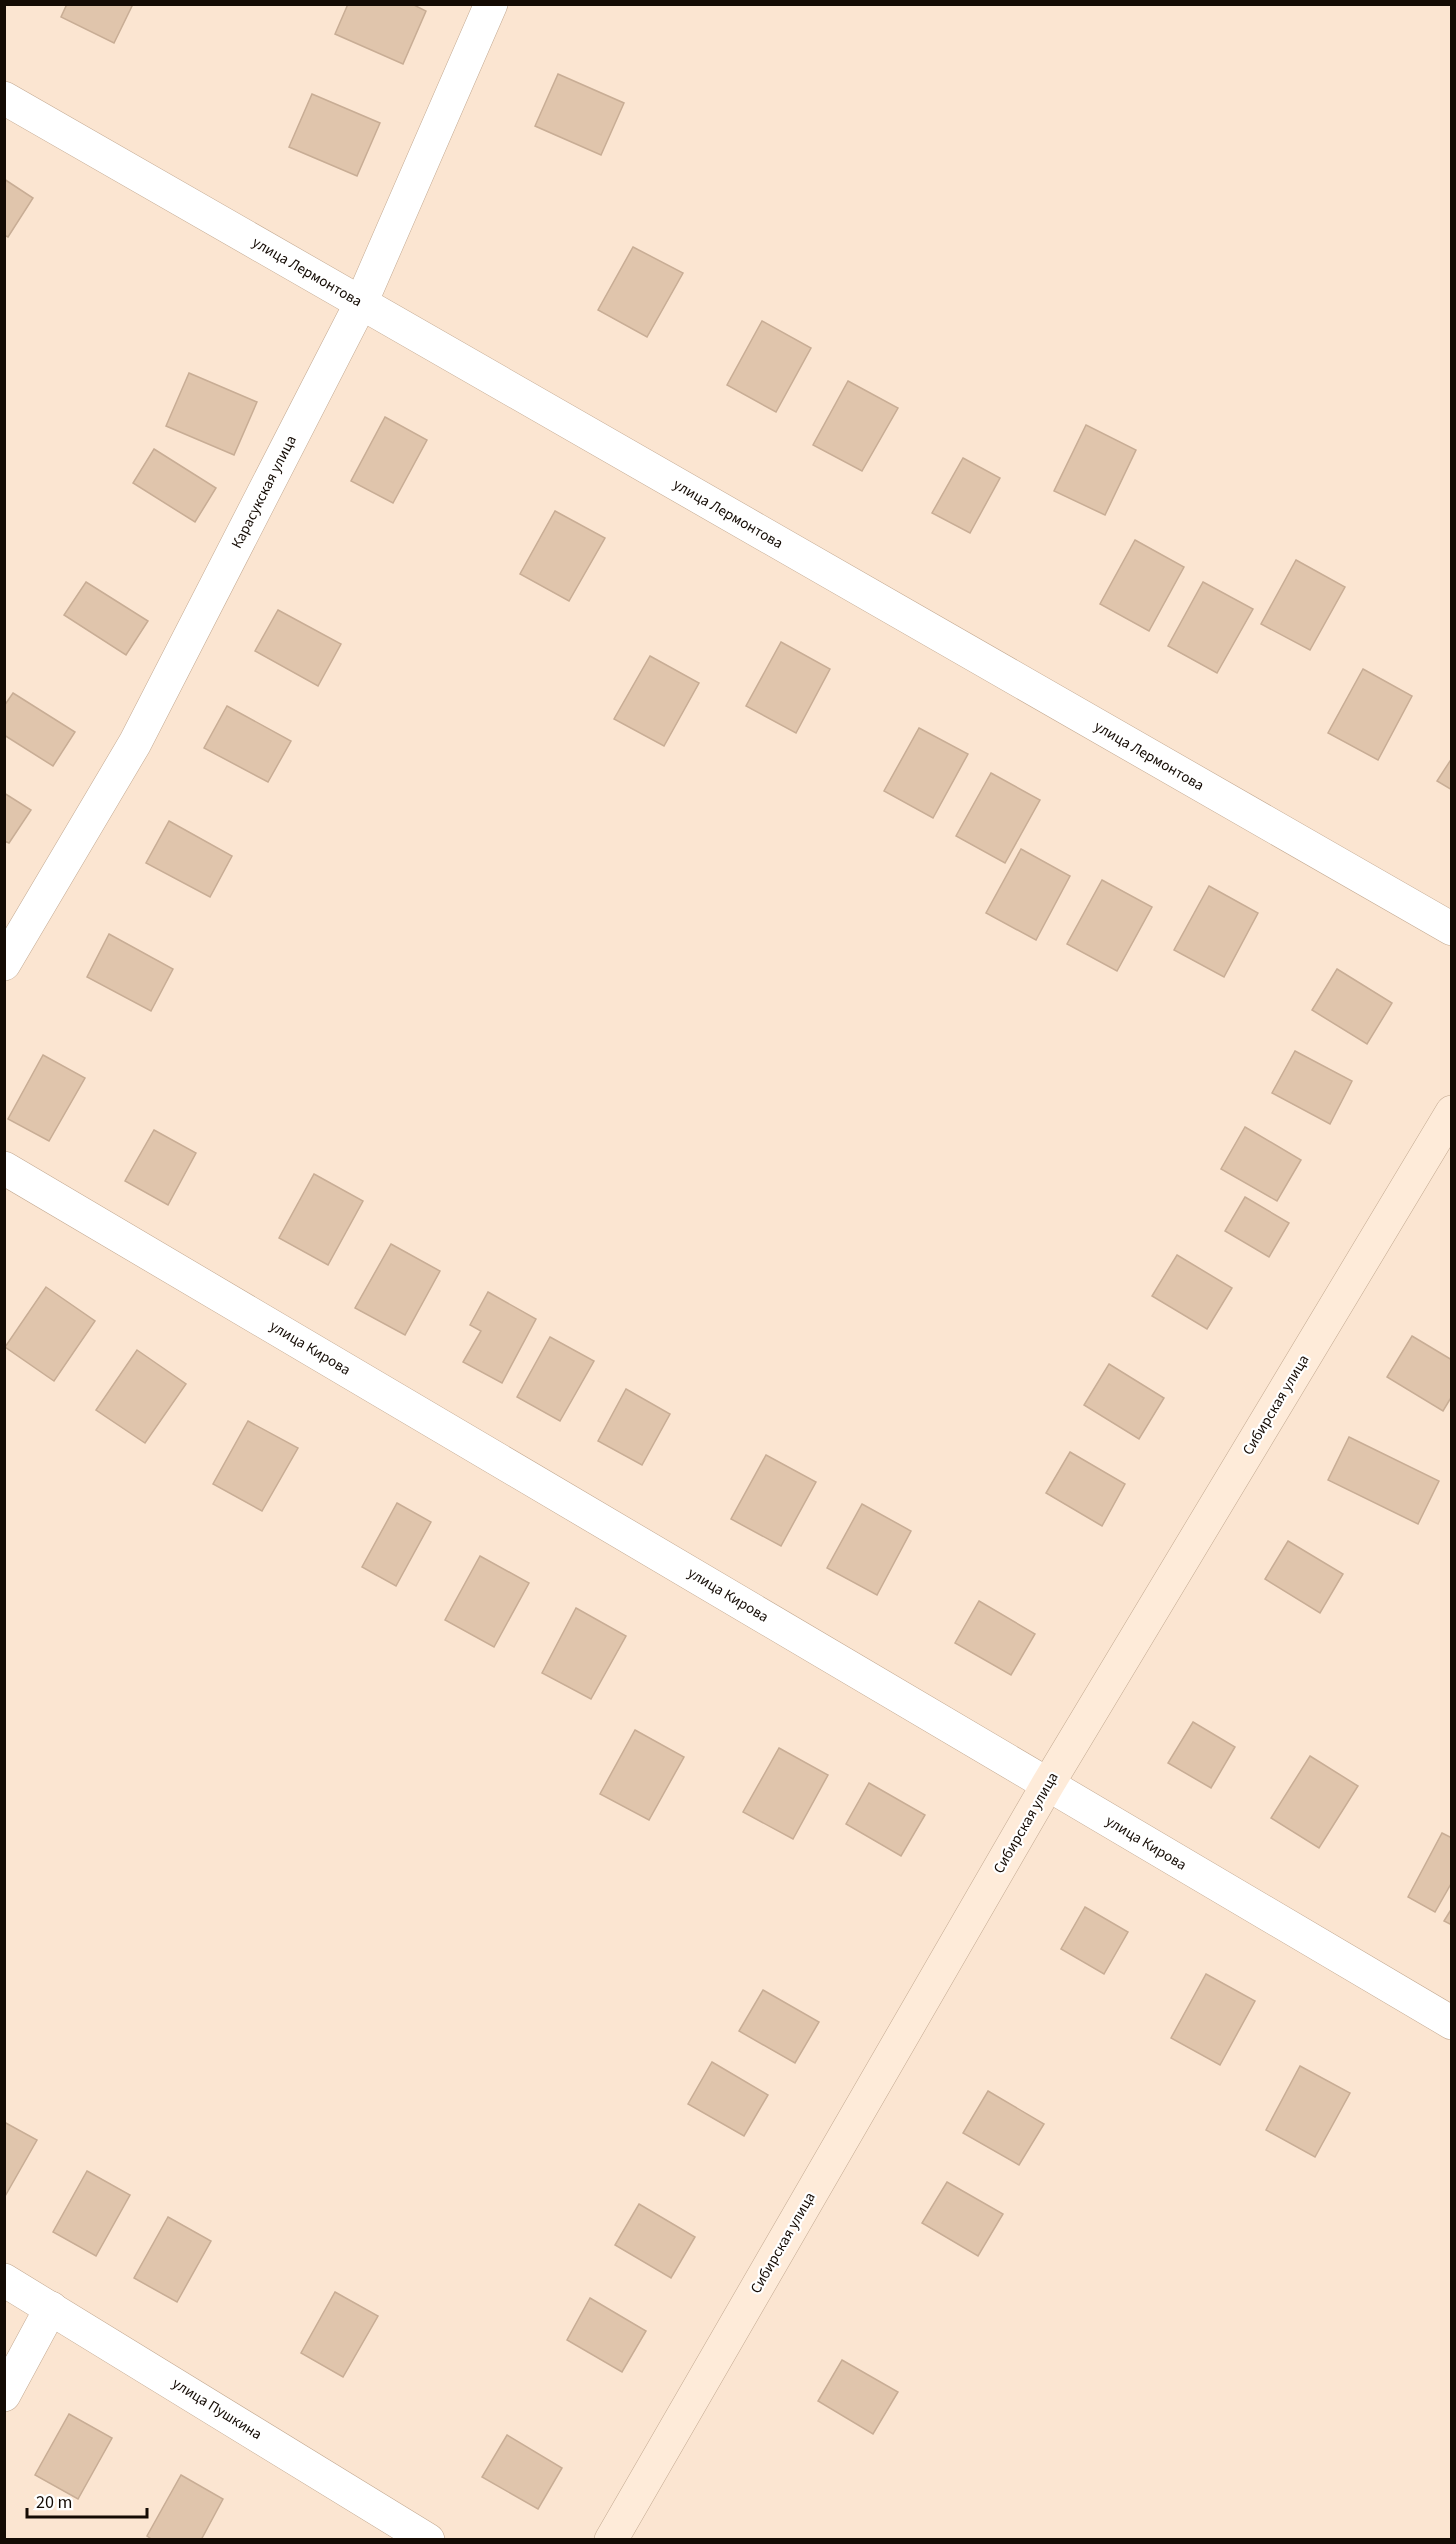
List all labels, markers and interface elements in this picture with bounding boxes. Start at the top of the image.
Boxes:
street label: улица Лермонтова [248,232,366,312]
street label: Карасукская улица [226,432,302,552]
street label: улица Лермонтова [669,474,787,554]
street label: улица Лермонтова [1090,716,1208,796]
street label: улица Кирова [266,1316,354,1380]
street label: Сибирская улица [1238,1351,1314,1459]
street label: улица Кирова [684,1563,772,1627]
street label: Сибирская улица [988,1769,1064,1877]
street label: улица Кирова [1102,1811,1190,1875]
street label: Сибирская улица [745,2189,821,2297]
street label: улица Пушкина [168,2373,266,2445]
scale bar [27,2481,147,2519]
text: 20 m [36,2490,72,2515]

